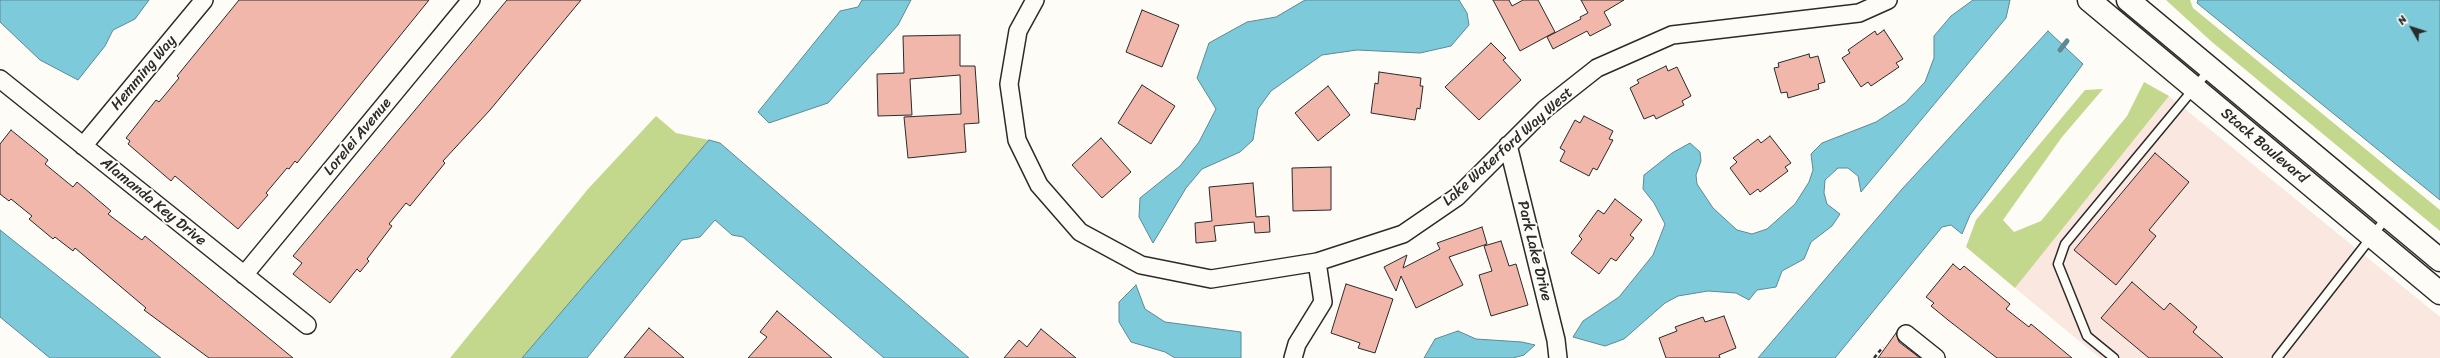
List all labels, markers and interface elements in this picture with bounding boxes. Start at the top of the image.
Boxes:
north arrow [2392,8,2432,48]
text: N [2393,11,2412,29]
street label: Hemming Way [108,32,180,114]
street label: Lake Waterford Way West [1439,84,1577,210]
street label: Lorelei Avenue [320,95,396,179]
street label: Stack Boulevard [2217,104,2311,188]
street label: Alamanda Key Drive [97,154,209,250]
street label: Park Lake Drive [1513,199,1555,303]

